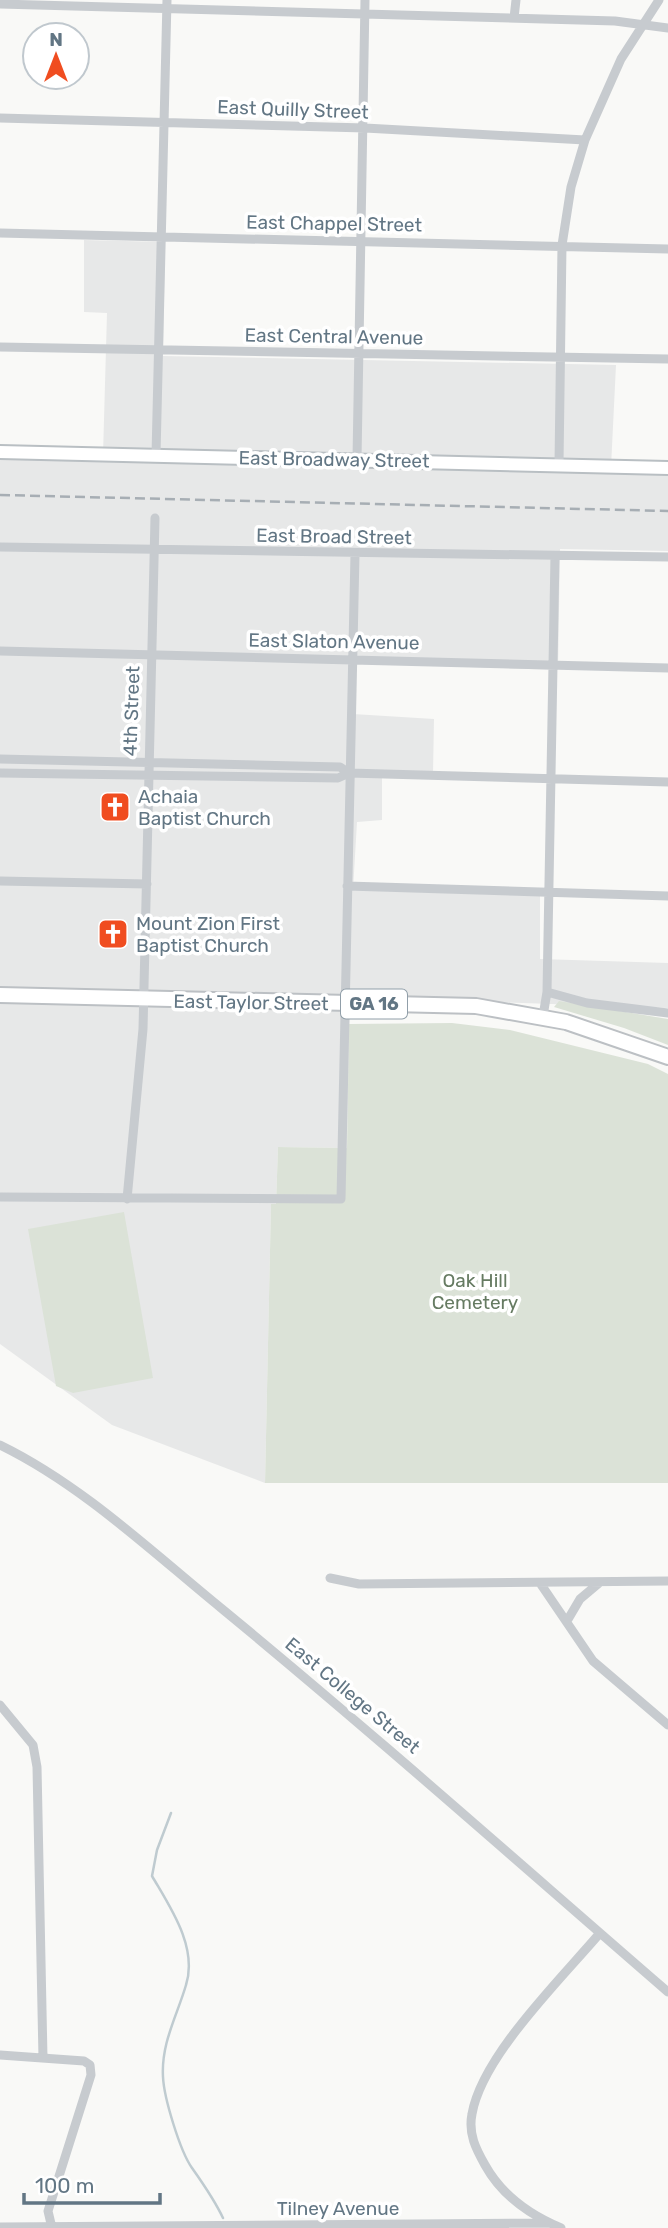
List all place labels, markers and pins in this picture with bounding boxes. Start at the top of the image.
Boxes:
place label: Achaia Baptist Church [138,785,271,830]
church icon: Achaia Baptist Church [98,790,132,824]
place label: Mount Zion First Baptist Church [136,912,281,957]
church icon: Mount Zion First Baptist Church [96,917,130,951]

